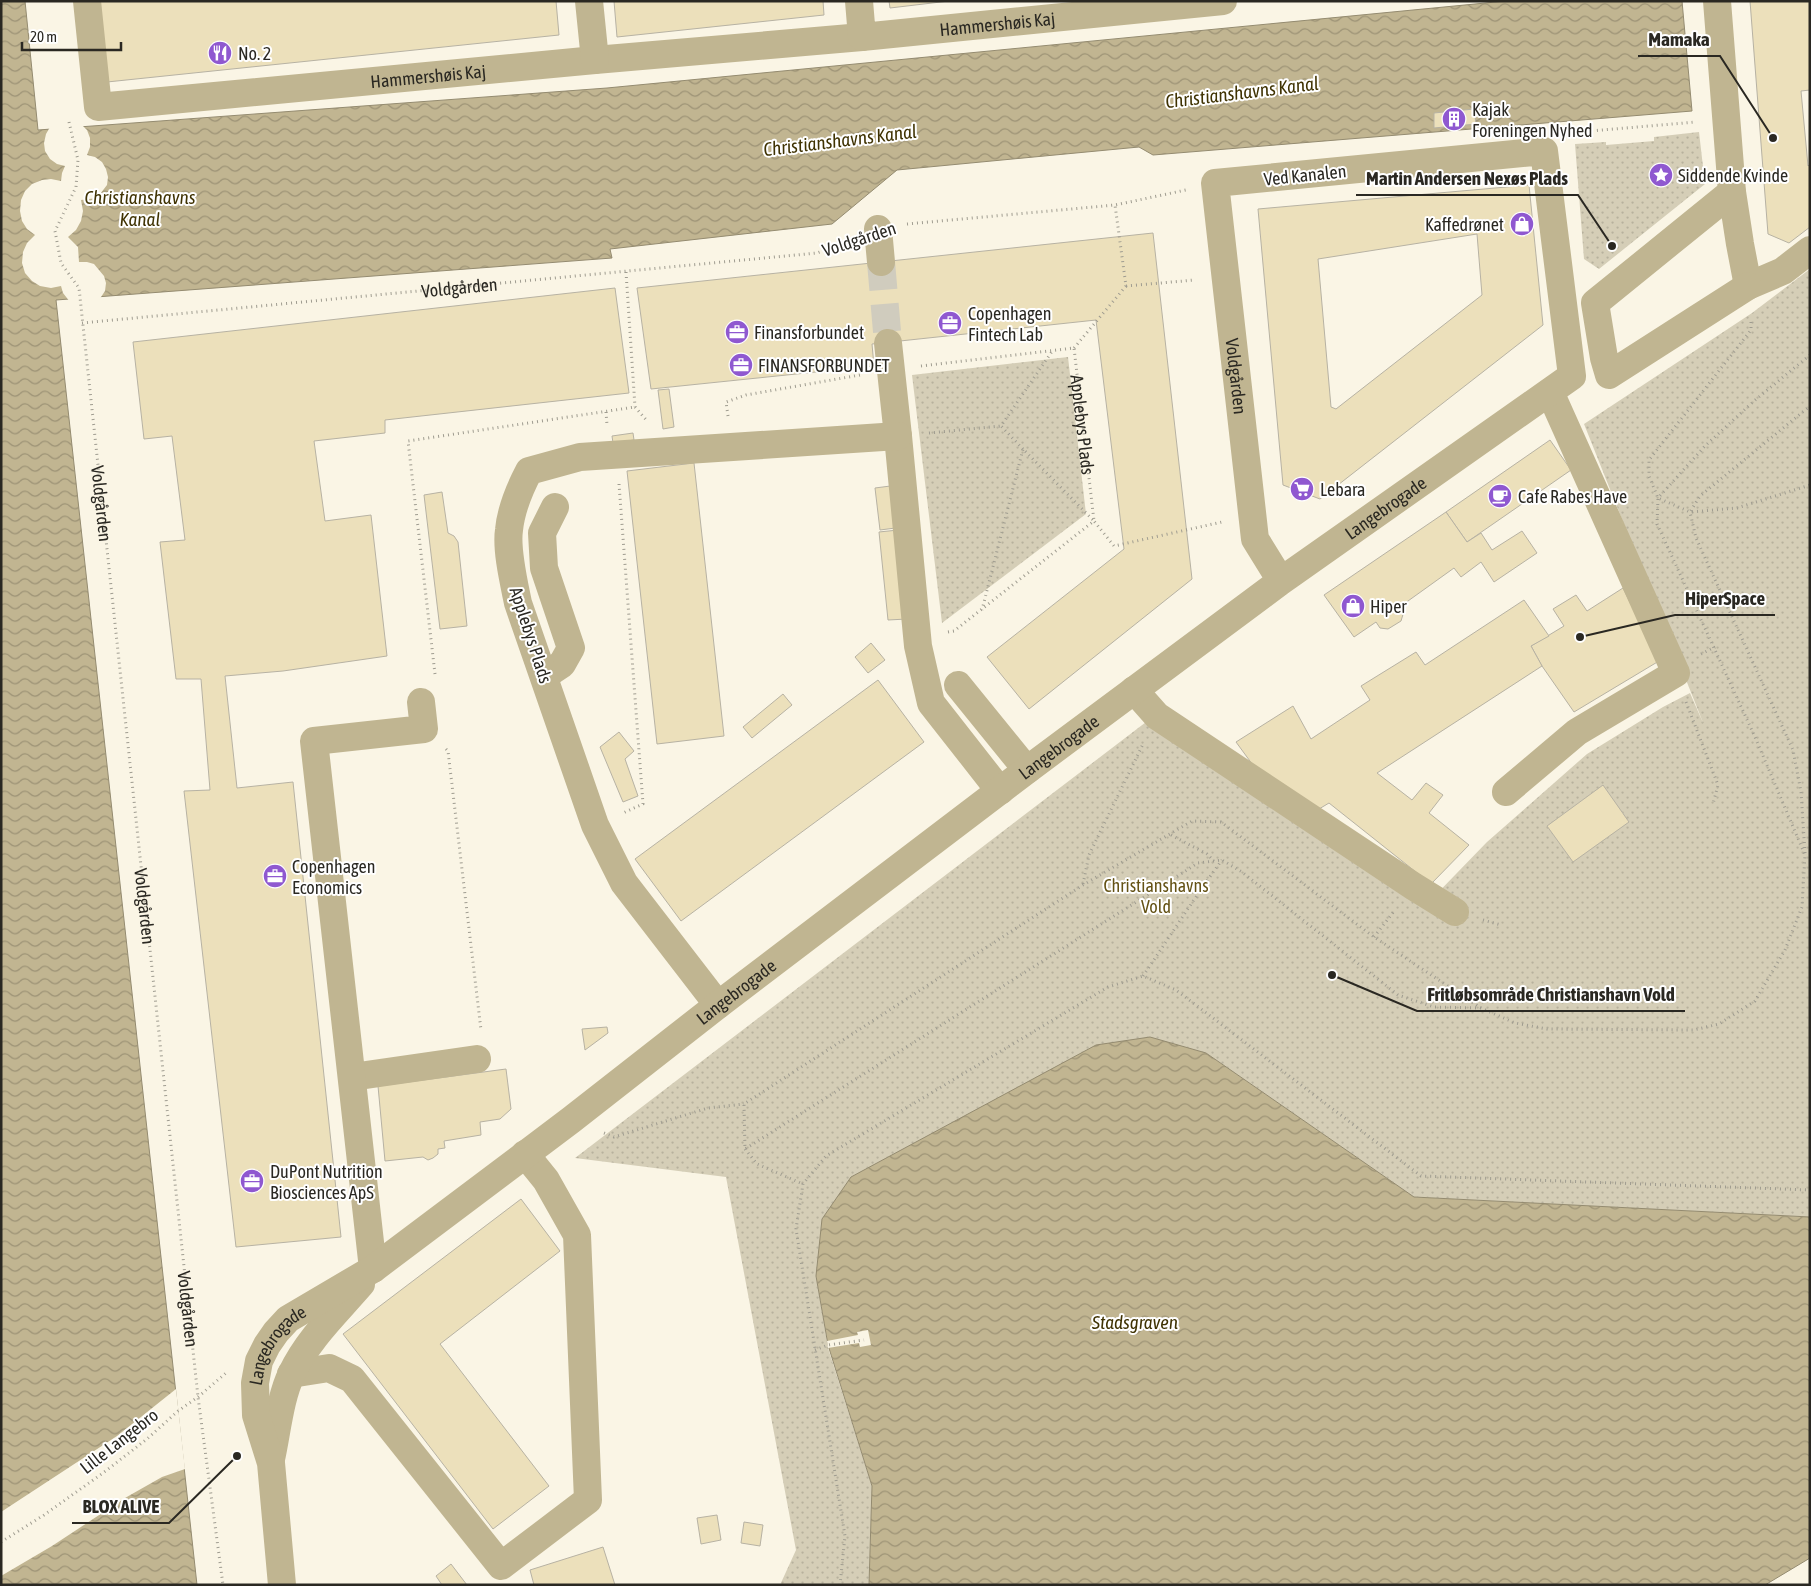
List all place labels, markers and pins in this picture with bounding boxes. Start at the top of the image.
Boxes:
callout: Mamaka [1638,22,1720,56]
restaurant icon: No. 2 [207,40,233,66]
place label: No. 2 [238,43,271,64]
place label: Kajak Foreningen Nyhed [1472,99,1593,141]
building icon: Kajak Foreningen Nyhed [1441,106,1467,132]
callout: Martin Andersen Nexøs Plads [1356,161,1578,195]
place icon: Siddende Kvinde [1648,162,1674,188]
place label: Siddende Kvinde [1678,165,1788,186]
shop icon: Kaffedrønet [1509,211,1535,237]
place label: Kaffedrønet [1425,214,1504,235]
place label: Copenhagen Fintech Lab [968,303,1051,345]
office icon: Copenhagen Fintech Lab [937,310,963,336]
office icon: Finansforbundet [724,319,750,345]
place label: Finansforbundet [754,322,864,343]
office icon: FINANSFORBUNDET [728,352,754,378]
place label: FINANSFORBUNDET [758,355,890,376]
supermarket icon: Lebara [1289,476,1315,502]
place label: Lebara [1320,479,1365,500]
cafe icon: Cafe Rabes Have [1487,483,1513,509]
place label: Cafe Rabes Have [1518,486,1627,507]
callout: HiperSpace [1675,581,1775,615]
shop icon: Hiper [1340,593,1366,619]
place label: Hiper [1370,596,1407,617]
place label: Copenhagen Economics [292,856,375,898]
office icon: Copenhagen Economics [262,863,288,889]
callout: Fritløbsområde Christianshavn Vold [1417,977,1685,1011]
place label: DuPont Nutrition Biosciences ApS [270,1161,383,1203]
office icon: DuPont Nutrition Biosciences ApS [239,1168,265,1194]
callout: BLOX ALIVE [72,1489,169,1523]

